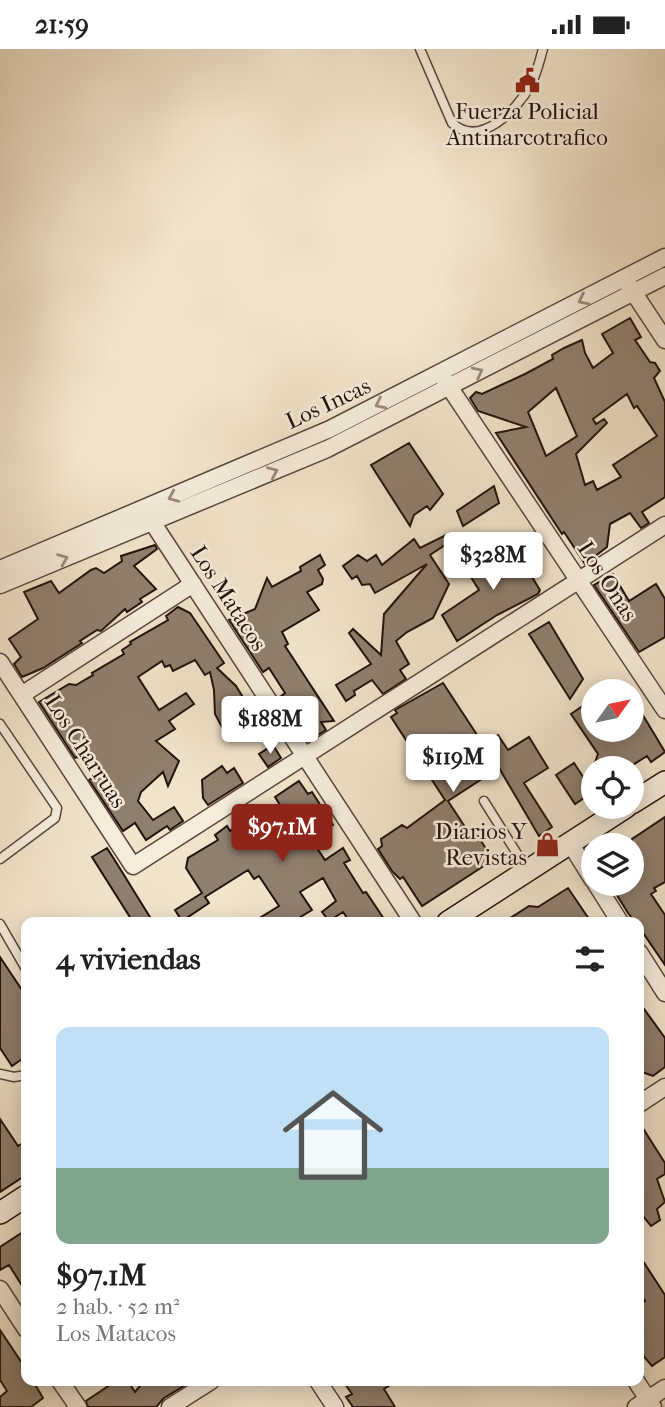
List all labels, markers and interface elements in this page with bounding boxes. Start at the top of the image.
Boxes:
text: 21:59 [35,9,89,40]
public building icon: Fuerza Policial Antinarcotrafico [513,67,541,95]
place label: Fuerza Policial Antinarcotrafico [445,98,608,151]
one-way arrow [578,292,590,306]
one-way arrow [471,367,483,381]
street label: Los Incas [281,372,375,435]
one-way arrow [375,396,387,410]
one-way arrow [266,466,279,480]
one-way arrow [167,489,180,503]
pin: $328M [444,533,542,592]
street label: Los Onas [572,536,643,626]
street label: Los Matacos [185,541,273,656]
text: $328M [460,541,526,568]
one-way arrow [57,554,69,568]
north arrow [581,679,644,742]
map controls [581,679,644,896]
street label: Los Charruas [39,689,132,813]
pin: $188M [221,697,319,756]
text: $188M [237,705,303,732]
pin: $119M [404,735,502,794]
text: $119M [422,743,484,770]
button: locate [581,756,644,819]
pin: $97.1M [225,805,339,864]
text: $97.1M [247,813,317,840]
place label: Diarios Y Revistas [435,818,528,871]
shop icon: Diarios Y Revistas [533,830,561,858]
button: layers [581,833,644,896]
icon: filters [571,940,609,978]
text: 4 viviendas [56,942,201,977]
icon: home [270,1072,396,1198]
text: $97.1M [56,1258,146,1293]
text: 2 hab. · 52 m² [56,1293,180,1320]
text: Los Matacos [56,1320,176,1347]

